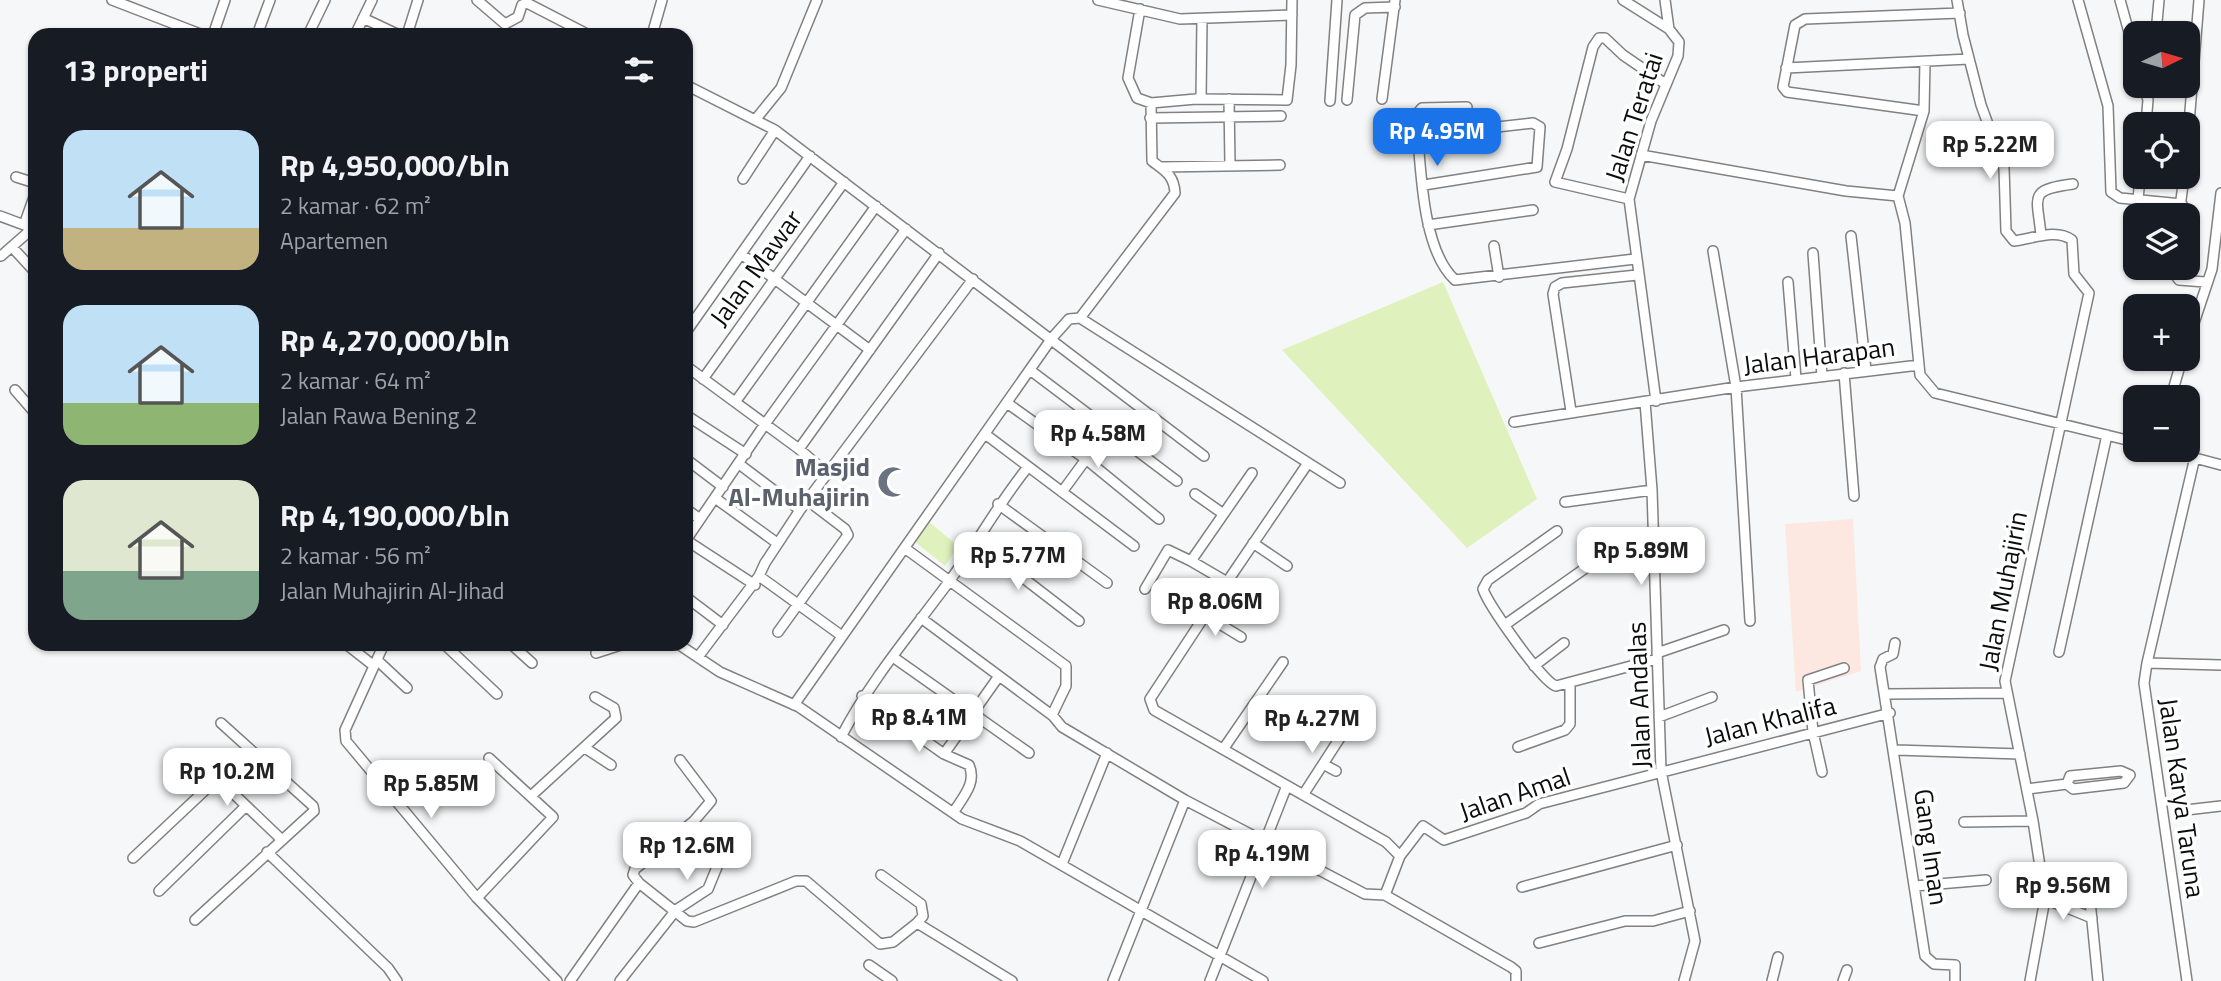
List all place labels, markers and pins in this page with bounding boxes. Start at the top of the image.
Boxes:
pin: Rp 4.95M [1365,108,1509,168]
pin: Rp 5.22M [1918,122,2062,181]
pin: Rp 4.58M [1026,410,1170,470]
place label: Masjid Al-Muhajirin [728,447,870,516]
mosque icon: Masjid Al-Muhajirin [876,465,910,499]
pin: Rp 5.89M [1569,528,1713,587]
pin: Rp 5.77M [946,532,1090,592]
pin: Rp 8.06M [1143,578,1287,638]
pin: Rp 8.41M [847,694,991,754]
pin: Rp 4.27M [1240,696,1384,755]
pin: Rp 10.2M [155,748,299,808]
pin: Rp 5.85M [359,760,503,820]
pin: Rp 12.6M [615,822,759,882]
pin: Rp 4.19M [1190,830,1334,890]
pin: Rp 9.56M [1991,862,2135,922]

